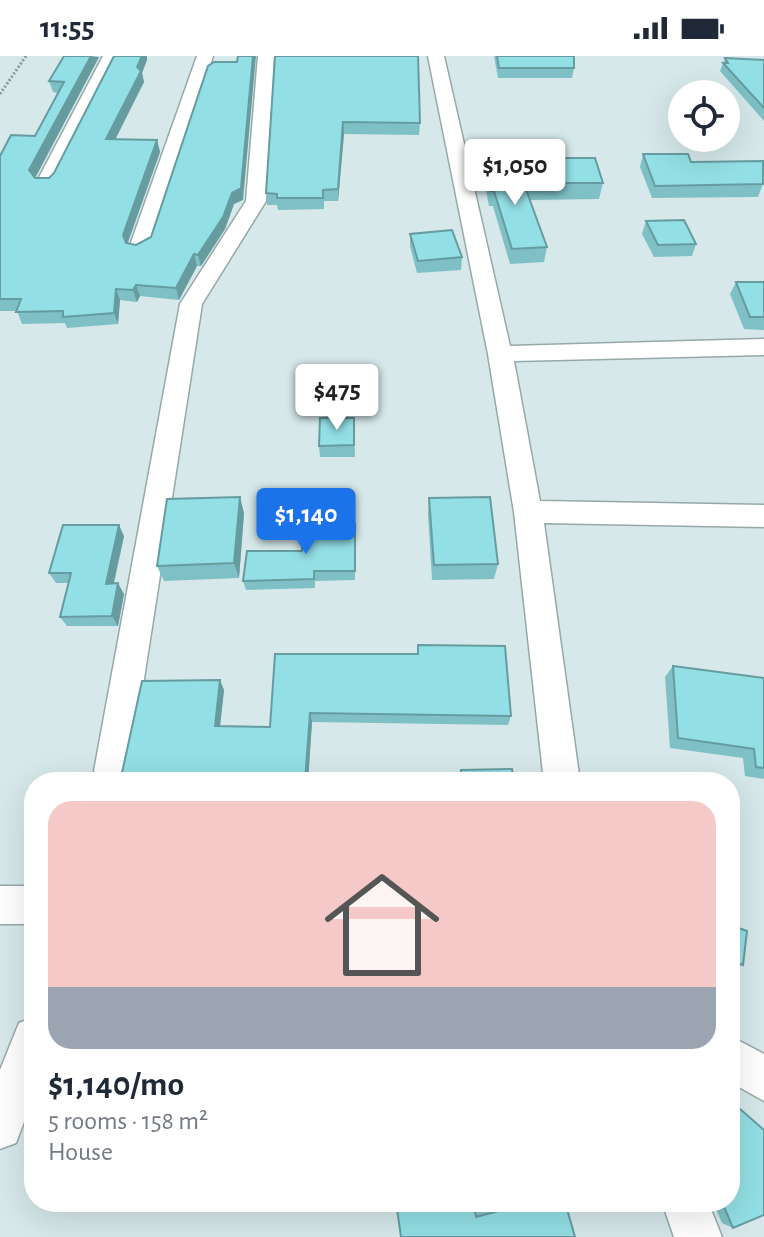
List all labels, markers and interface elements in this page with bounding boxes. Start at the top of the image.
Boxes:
text: 11:55 [40,13,94,43]
map controls [668,80,740,152]
button: locate [668,80,740,152]
pin: $1,050 [450,139,580,207]
text: $1,050 [482,152,548,178]
pin: $475 [290,364,384,432]
text: $475 [313,377,361,403]
pin: $1,140 [241,488,371,556]
text: $1,140 [275,501,338,527]
icon: home [310,853,454,997]
text: $1,140/mo [48,1068,184,1102]
text: 5 rooms · 158 m² [48,1108,208,1134]
text: House [48,1139,113,1165]

